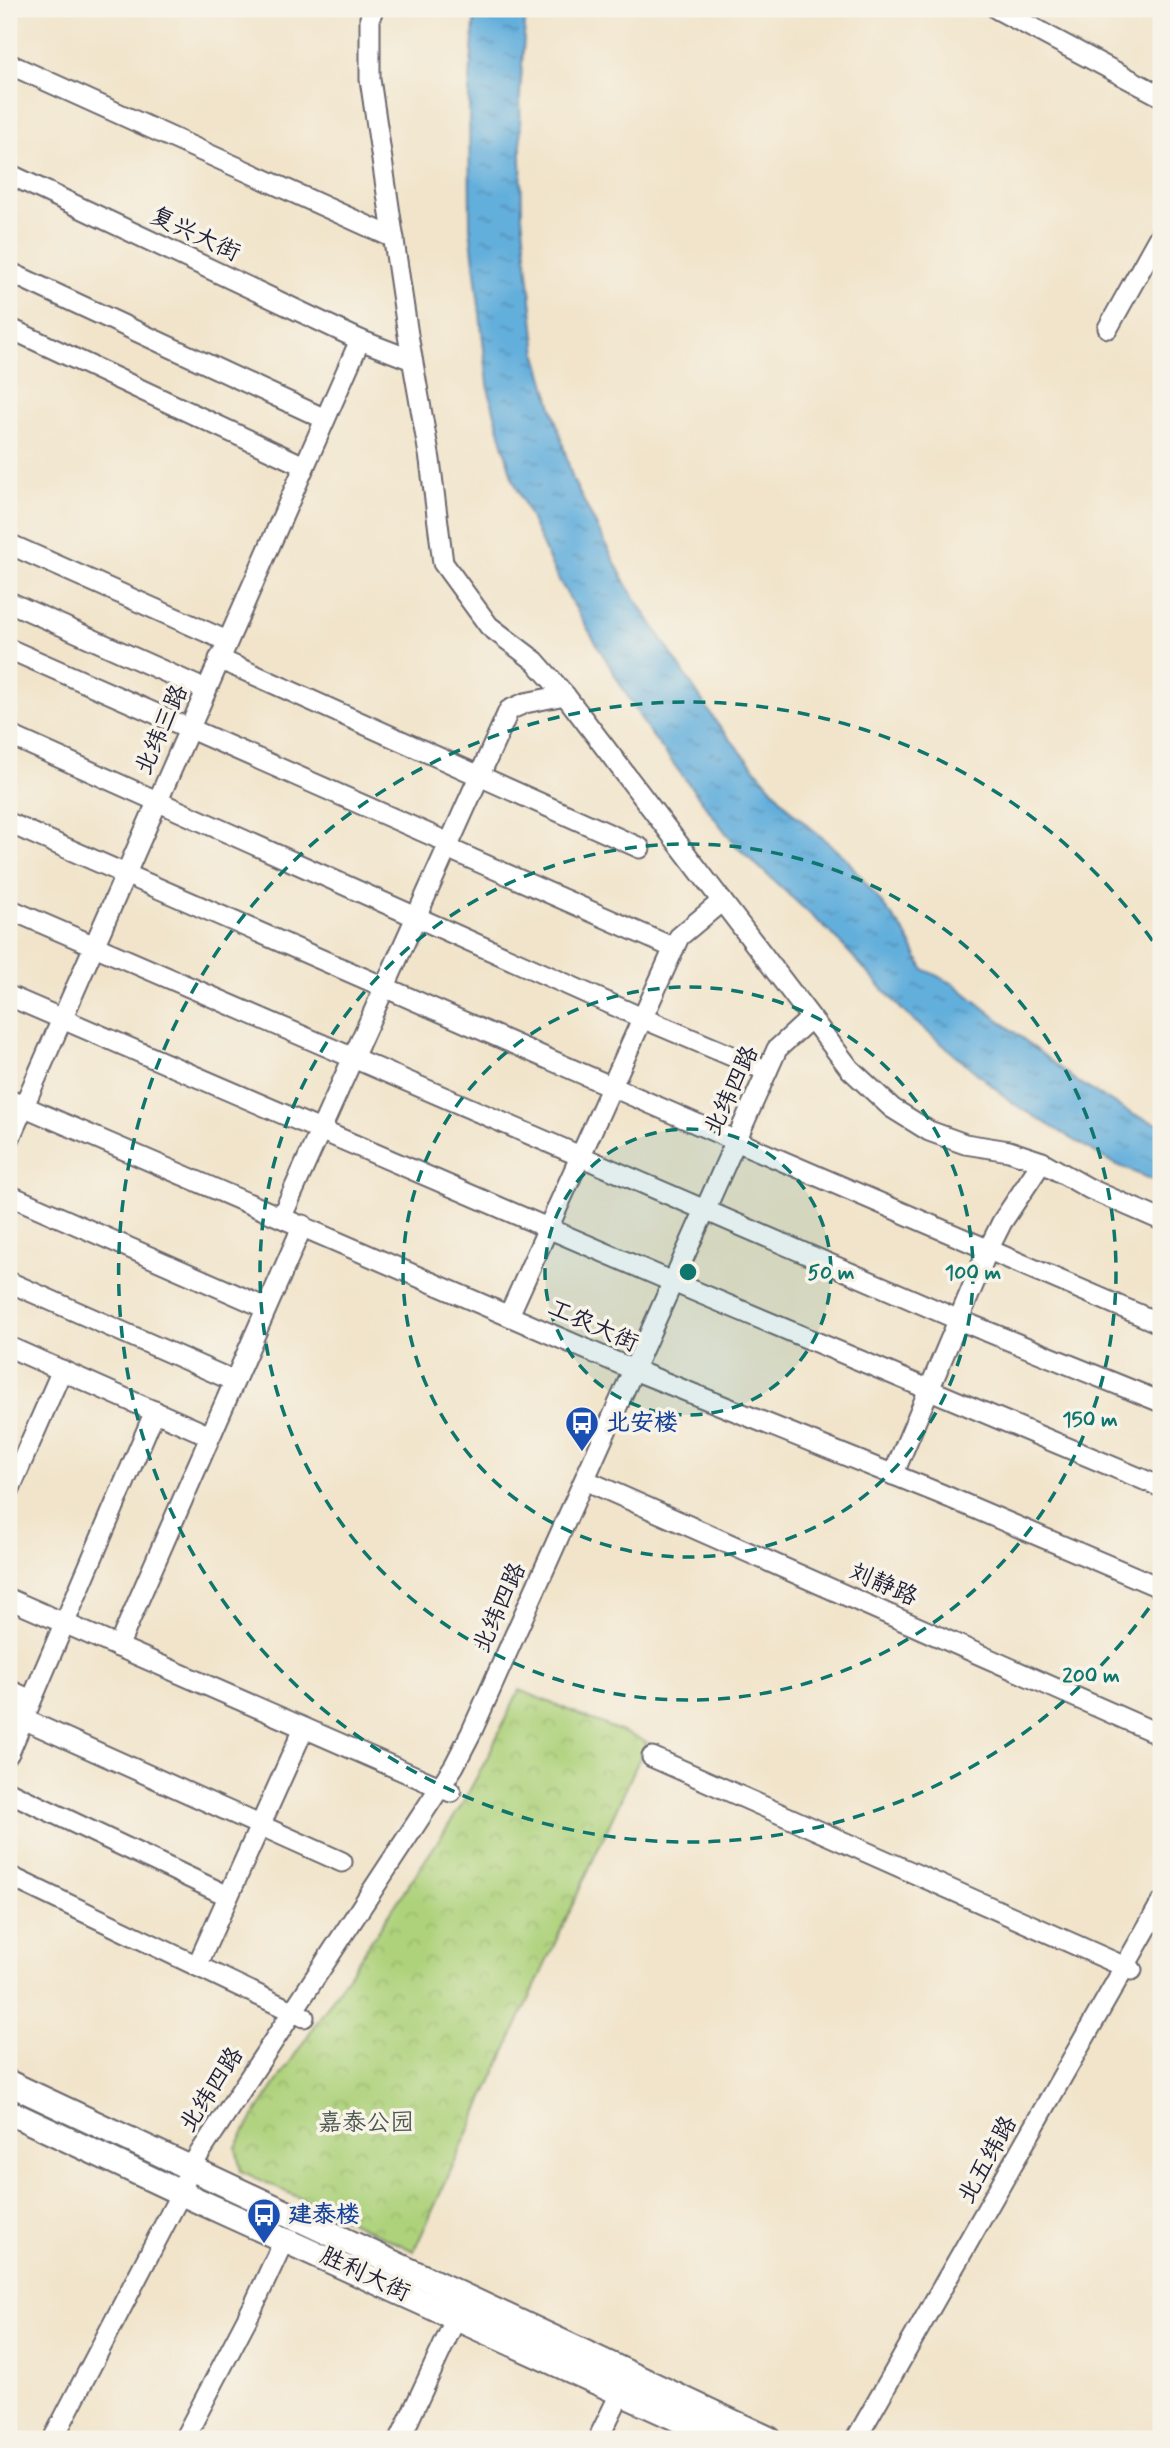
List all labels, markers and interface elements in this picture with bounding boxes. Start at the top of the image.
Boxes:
street label: 复兴大街 [145,201,245,269]
street label: 北纬三路 [128,680,196,780]
street label: 北纬四路 [698,1041,766,1141]
text: 50 m [808,1259,855,1287]
text: 100 m [945,1259,1001,1287]
centre of rings [676,1260,700,1284]
street label: 工农大街 [543,1292,643,1360]
bus stop icon: 北安楼 [563,1404,601,1453]
text: 150 m [1062,1406,1118,1434]
place label: 北安楼 [606,1408,678,1439]
street label: 刘静路 [844,1556,922,1614]
street label: 北纬四路 [466,1558,534,1658]
text: 200 m [1062,1662,1120,1690]
street label: 北纬四路 [173,2041,251,2139]
park label: 嘉泰公园 [318,2108,414,2139]
street label: 北五纬路 [951,2111,1025,2209]
bus stop icon: 建泰楼 [245,2196,283,2245]
place label: 建泰楼 [288,2200,360,2231]
street label: 胜利大街 [315,2241,415,2309]

